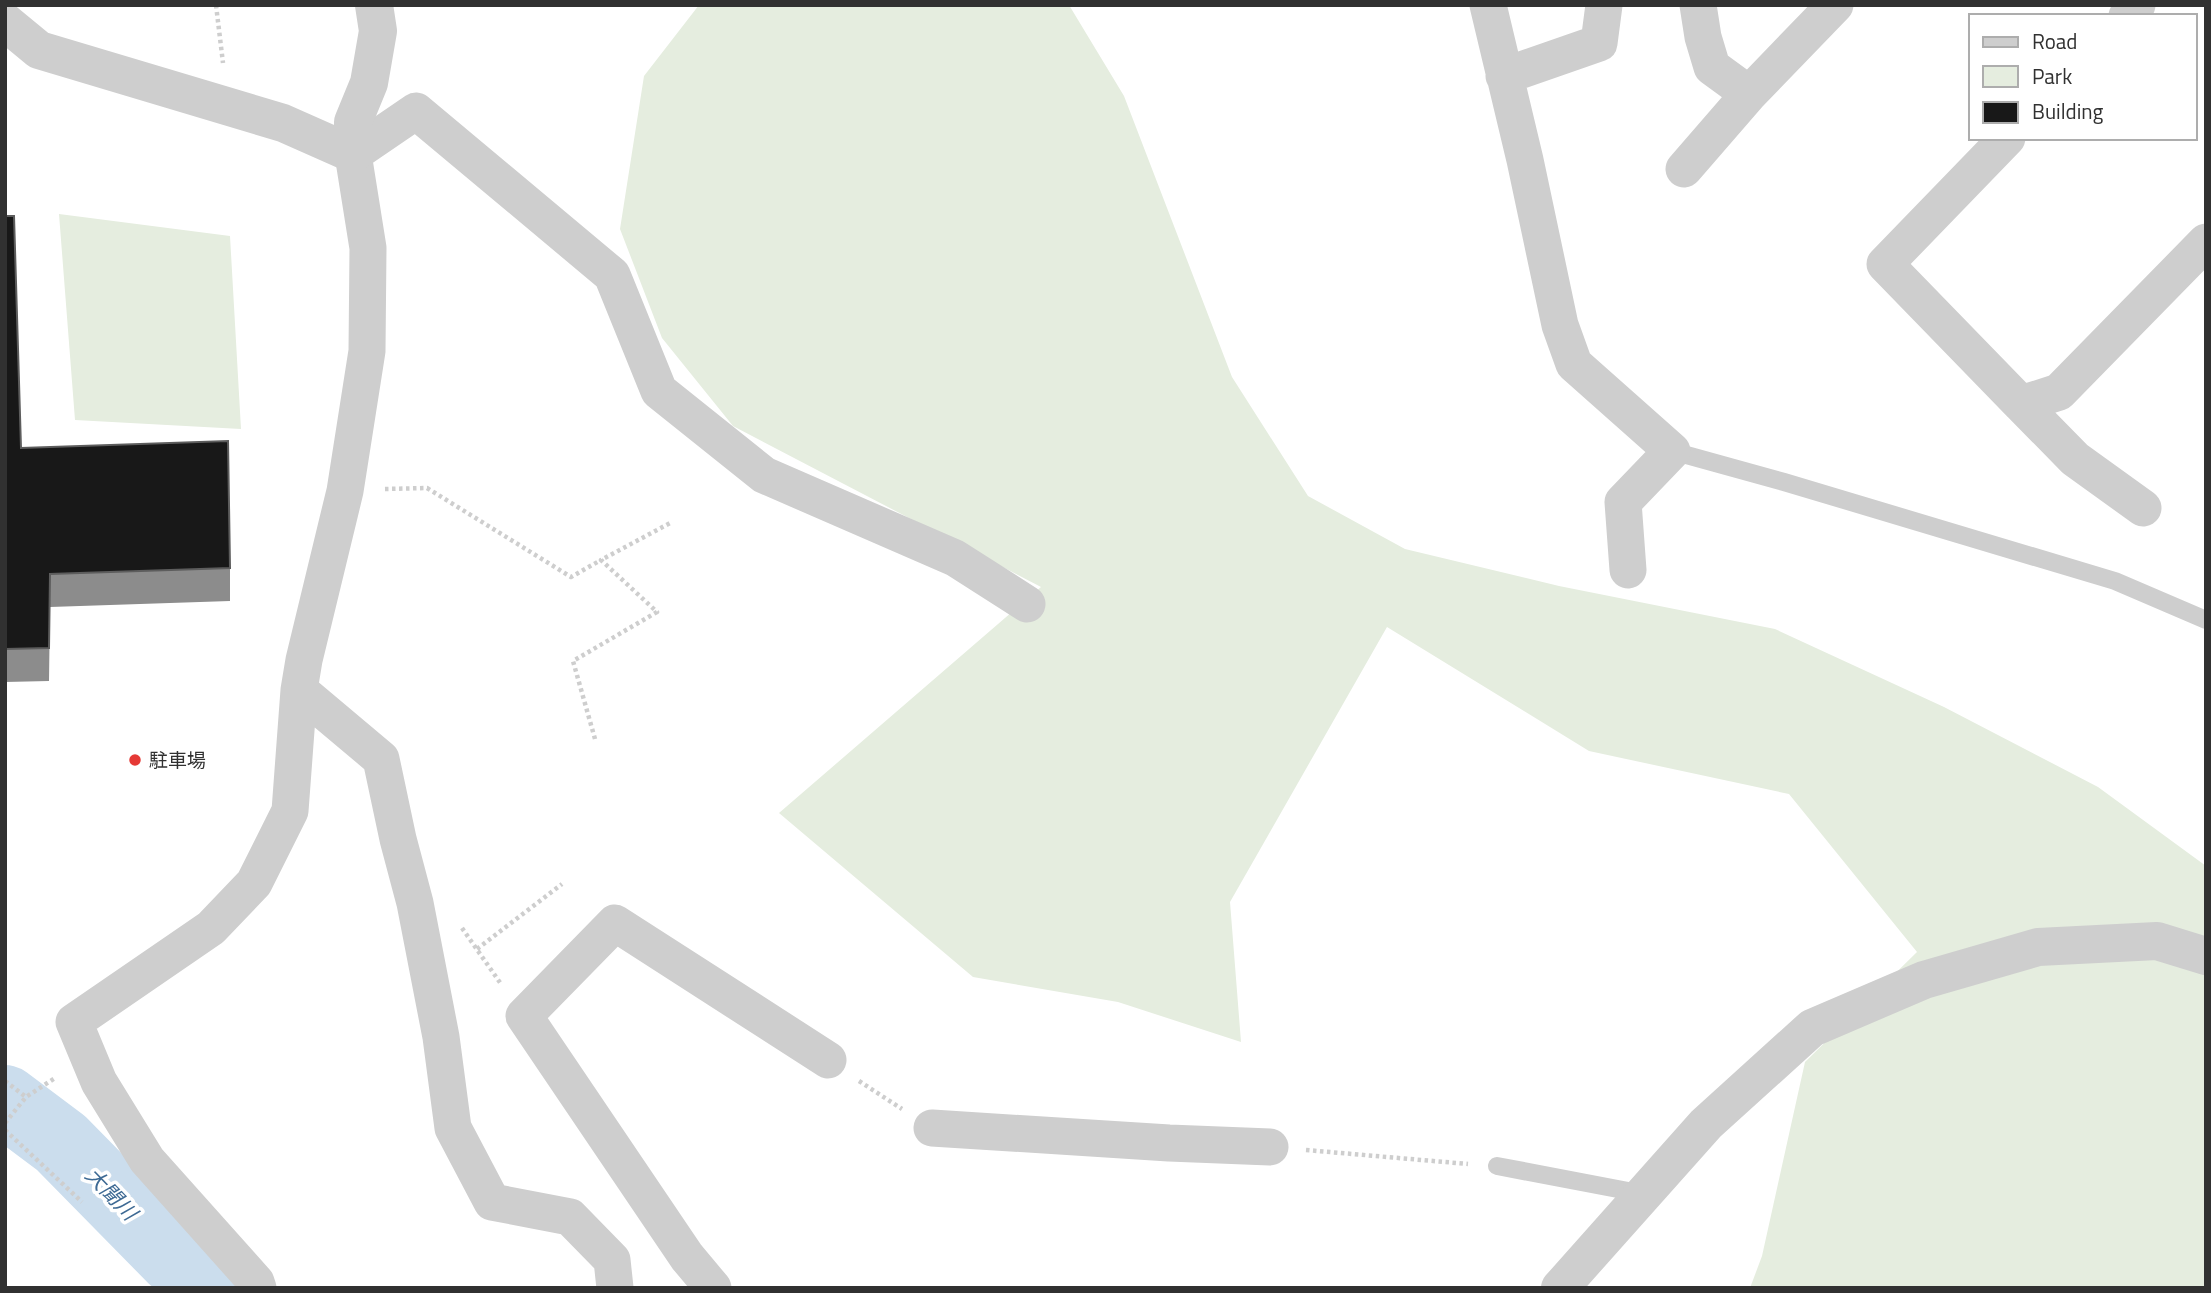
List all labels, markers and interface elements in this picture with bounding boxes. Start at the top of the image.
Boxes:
legend [1969,14,2197,140]
text: Road [2032,25,2077,57]
text: Park [2032,60,2072,92]
text: Building [2032,95,2104,127]
place label: 駐車場 [149,745,206,774]
marker: 駐車場 [127,752,143,768]
water label: 大聞川 [78,1160,146,1229]

